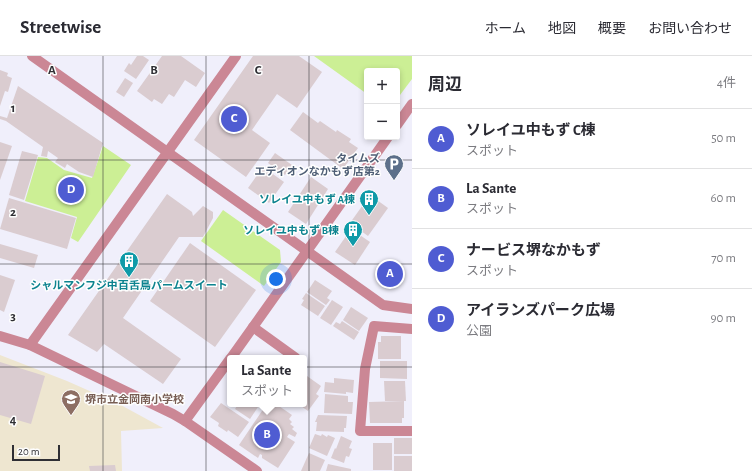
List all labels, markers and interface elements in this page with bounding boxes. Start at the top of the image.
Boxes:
text: Streetwise [20,18,101,37]
text: ホーム [484,22,526,36]
text: 地図 [548,22,576,36]
text: 概要 [598,22,626,36]
text: お問い合わせ [648,22,732,36]
text: A [48,64,56,77]
text: B [150,64,158,77]
text: C [255,64,262,77]
map controls [364,68,400,140]
button: + [364,68,400,104]
text: 周辺 [428,76,462,93]
text: 4件 [717,77,736,90]
text: 1 [11,102,15,115]
pin: C [221,104,247,134]
button: − [364,104,400,140]
text: ソレイユ中もず C棟 [466,123,596,138]
text: A [437,132,445,145]
text: 50 m [711,132,736,145]
text: スポット [466,145,518,158]
place label: タイムズ エディオンなかもず店第2 [255,152,380,177]
parking icon: タイムズ エディオンなかもず店第2 [383,153,405,181]
pin: D [58,175,84,205]
text: La Sante [466,181,516,196]
building icon: ソレイユ中もず A棟 [358,188,380,216]
text: B [437,192,445,205]
text: 60 m [710,192,736,205]
place label: ソレイユ中もず A棟 [259,193,355,205]
text: スポット [466,203,518,216]
text: 2 [10,206,16,219]
building icon: ソレイユ中もず B棟 [342,219,364,247]
place label: ソレイユ中もず B棟 [243,224,339,236]
text: ナービス堺なかもず [466,243,601,258]
building icon: シャルマンフジ中百舌鳥パームスイート [118,250,140,278]
text: C [438,252,444,265]
text: 70 m [711,252,736,265]
pin: A [377,259,403,289]
text: スポット [466,265,518,278]
your location [266,269,286,289]
place label: シャルマンフジ中百舌鳥パームスイート [30,279,228,291]
text: アイランズパーク広場 [466,303,615,318]
text: 3 [10,310,16,323]
text: D [437,312,445,325]
text: 90 m [710,312,736,325]
text: 公園 [466,325,492,338]
popup [227,355,307,407]
text: La Sante [241,363,291,378]
text: スポット [241,385,293,398]
school or university icon: 堺市立金岡南小学校 [60,388,82,416]
place label: 堺市立金岡南小学校 [85,393,184,405]
text: 4 [10,414,17,427]
pin: B [254,420,280,450]
scale bar [12,443,60,462]
text: 20 m [18,446,39,457]

